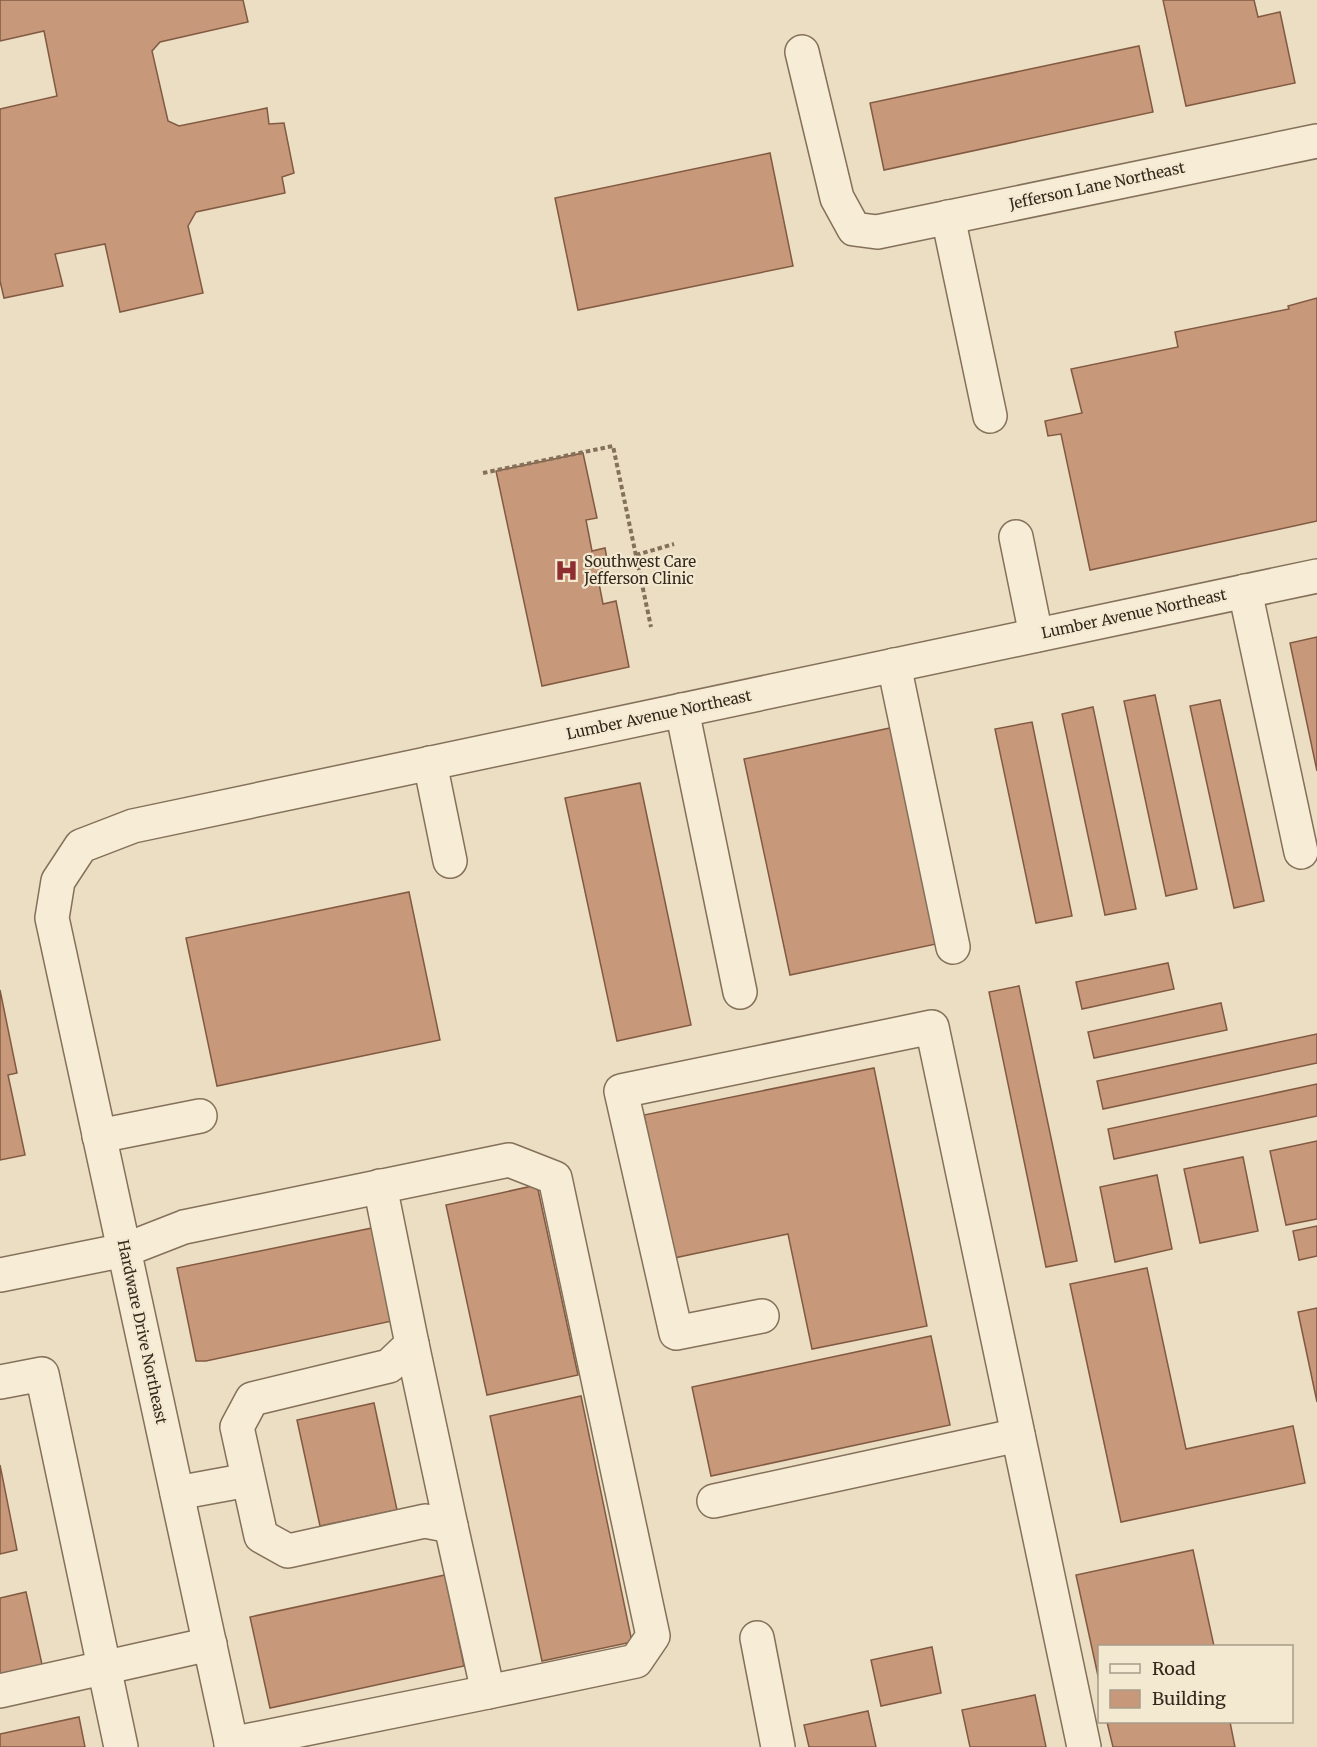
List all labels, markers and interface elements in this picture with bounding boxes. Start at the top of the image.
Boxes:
street label: Jefferson Lane Northeast [1006,158,1187,214]
place label: Southwest Care Jefferson Clinic [583,552,696,588]
hospital icon: Southwest Care Jefferson Clinic [553,558,579,584]
street label: Lumber Avenue Northeast [1040,585,1228,642]
street label: Lumber Avenue Northeast [565,686,753,743]
street label: Hardware Drive Northeast [114,1238,171,1426]
legend [1098,1645,1293,1723]
text: Road [1152,1657,1196,1680]
text: Building [1152,1687,1226,1710]

